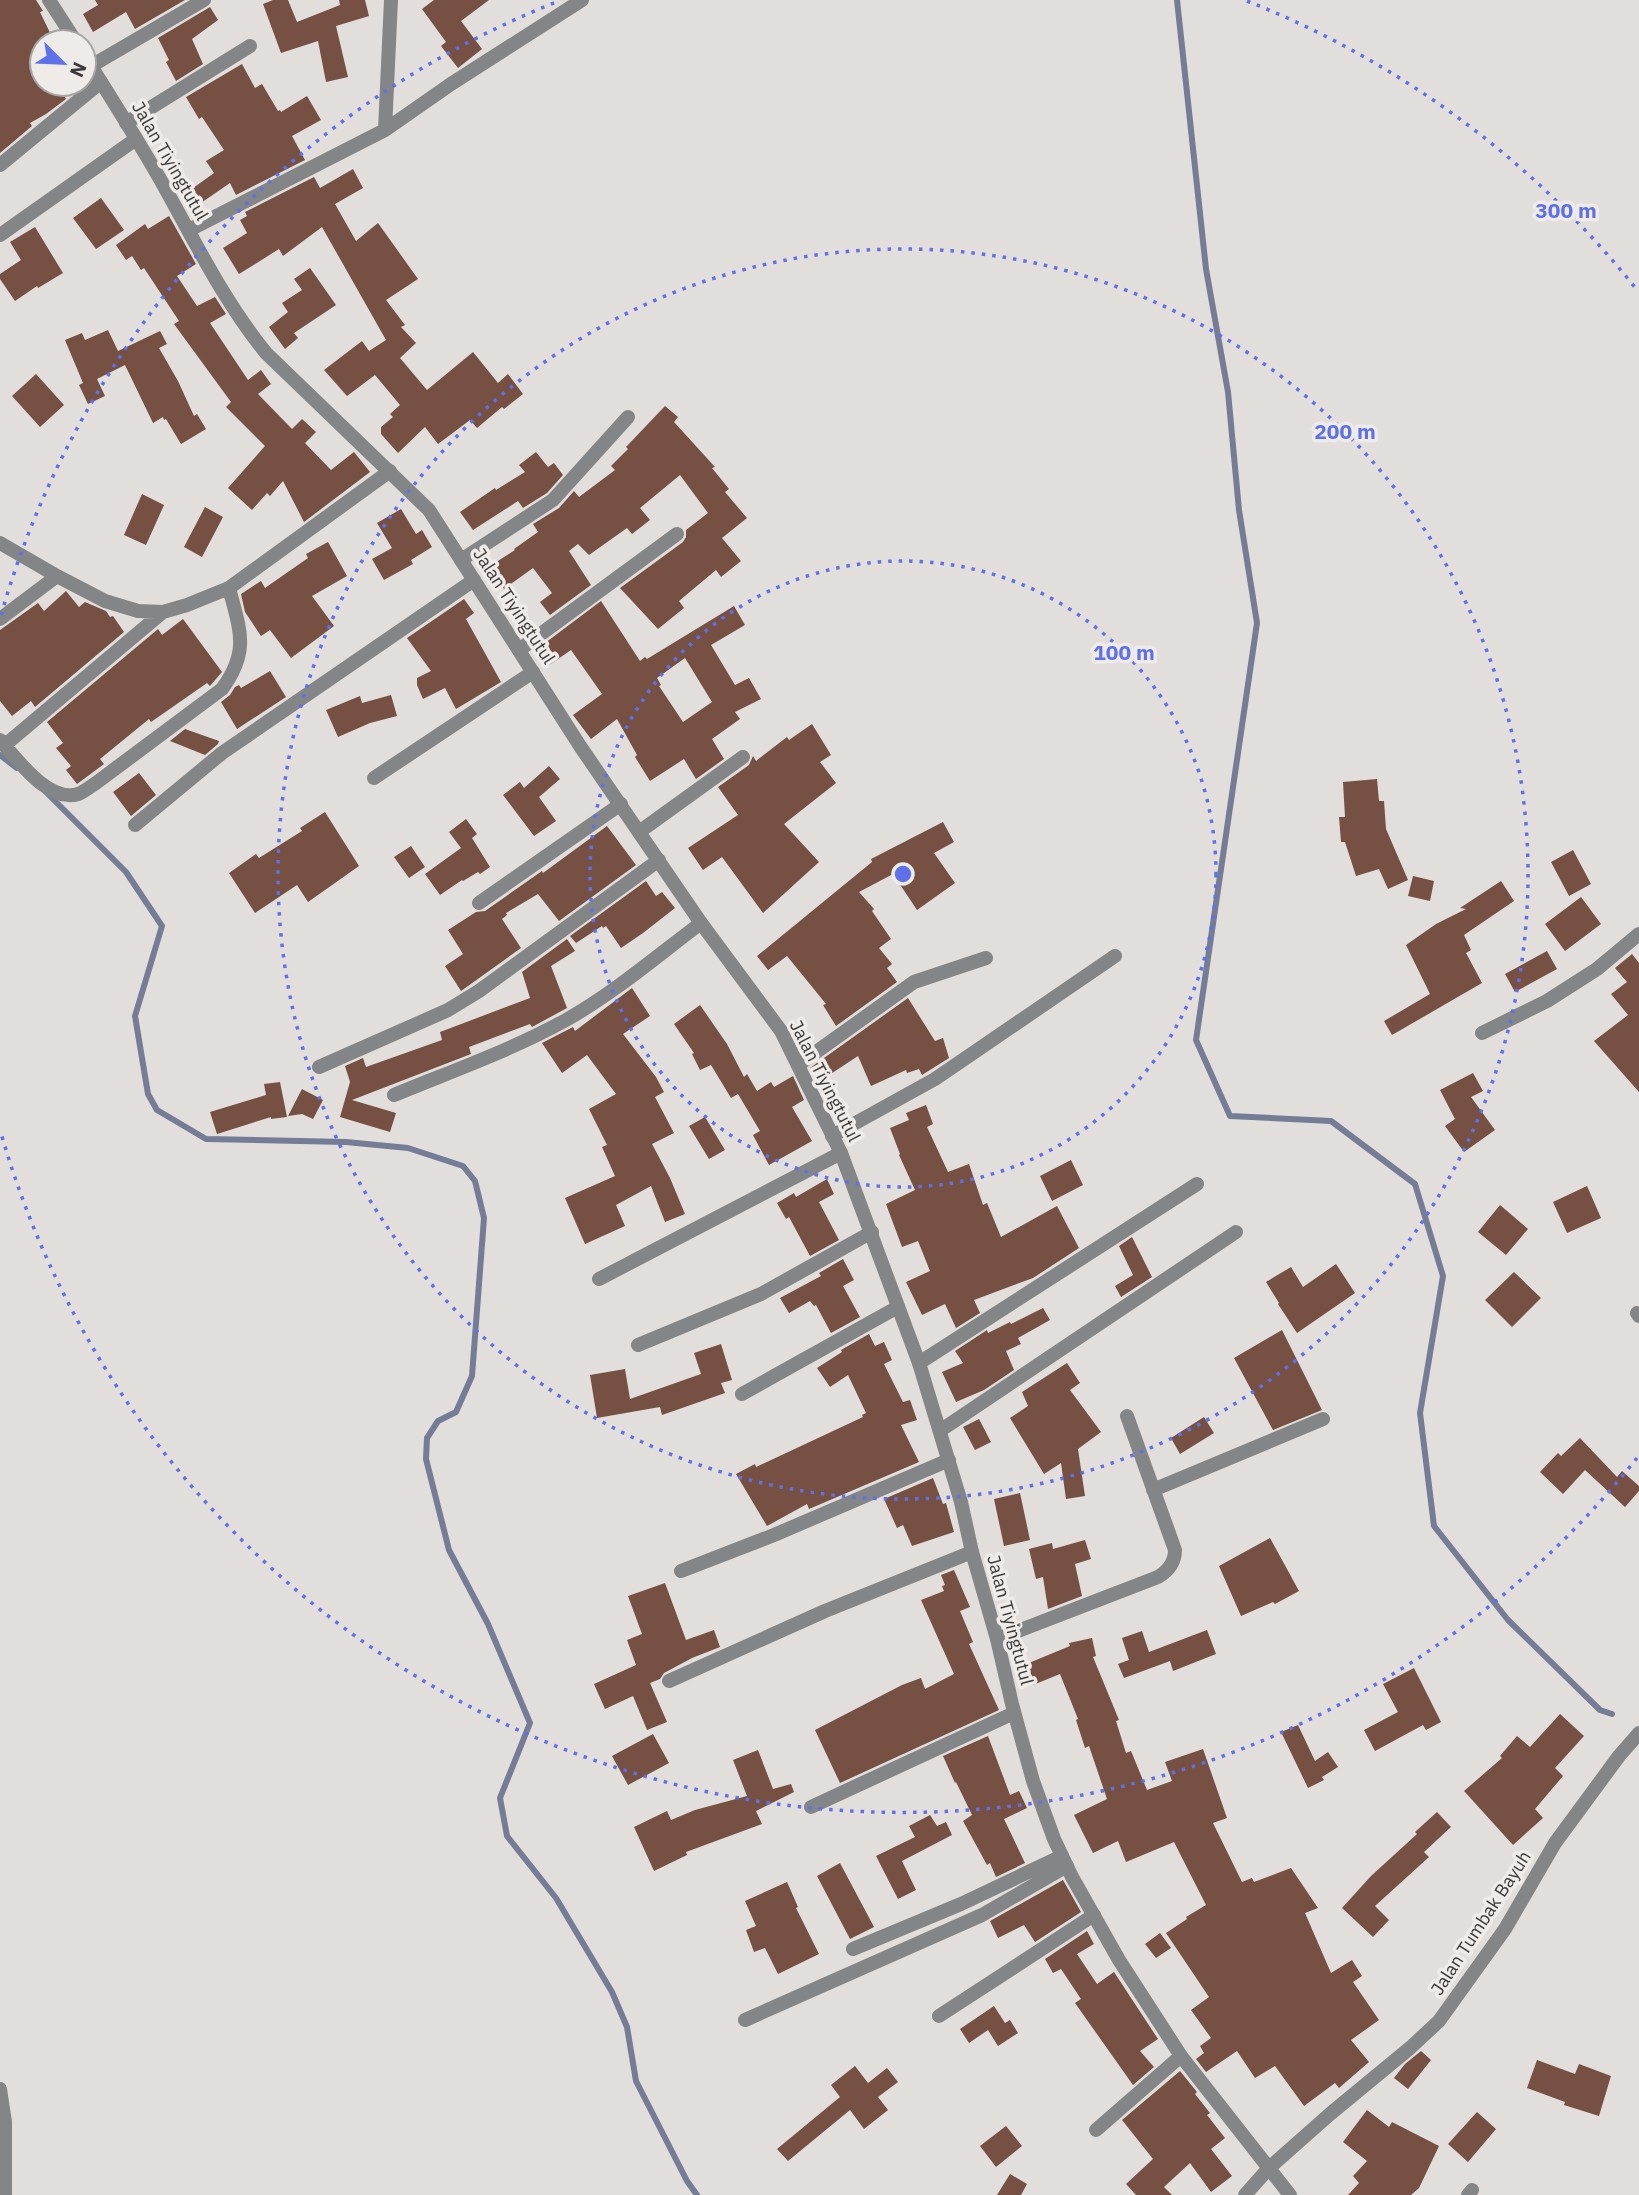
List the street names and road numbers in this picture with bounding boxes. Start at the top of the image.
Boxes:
street label: Jalan Tiyingtutul [127,97,214,225]
street label: Jalan Tiyingtutul [468,543,561,668]
street label: Jalan Tiyingtutul [785,1016,866,1146]
street label: Jalan Tiyingtutul [982,1552,1039,1688]
street label: Jalan Tumbak Bayuh [1425,1846,1536,1999]

